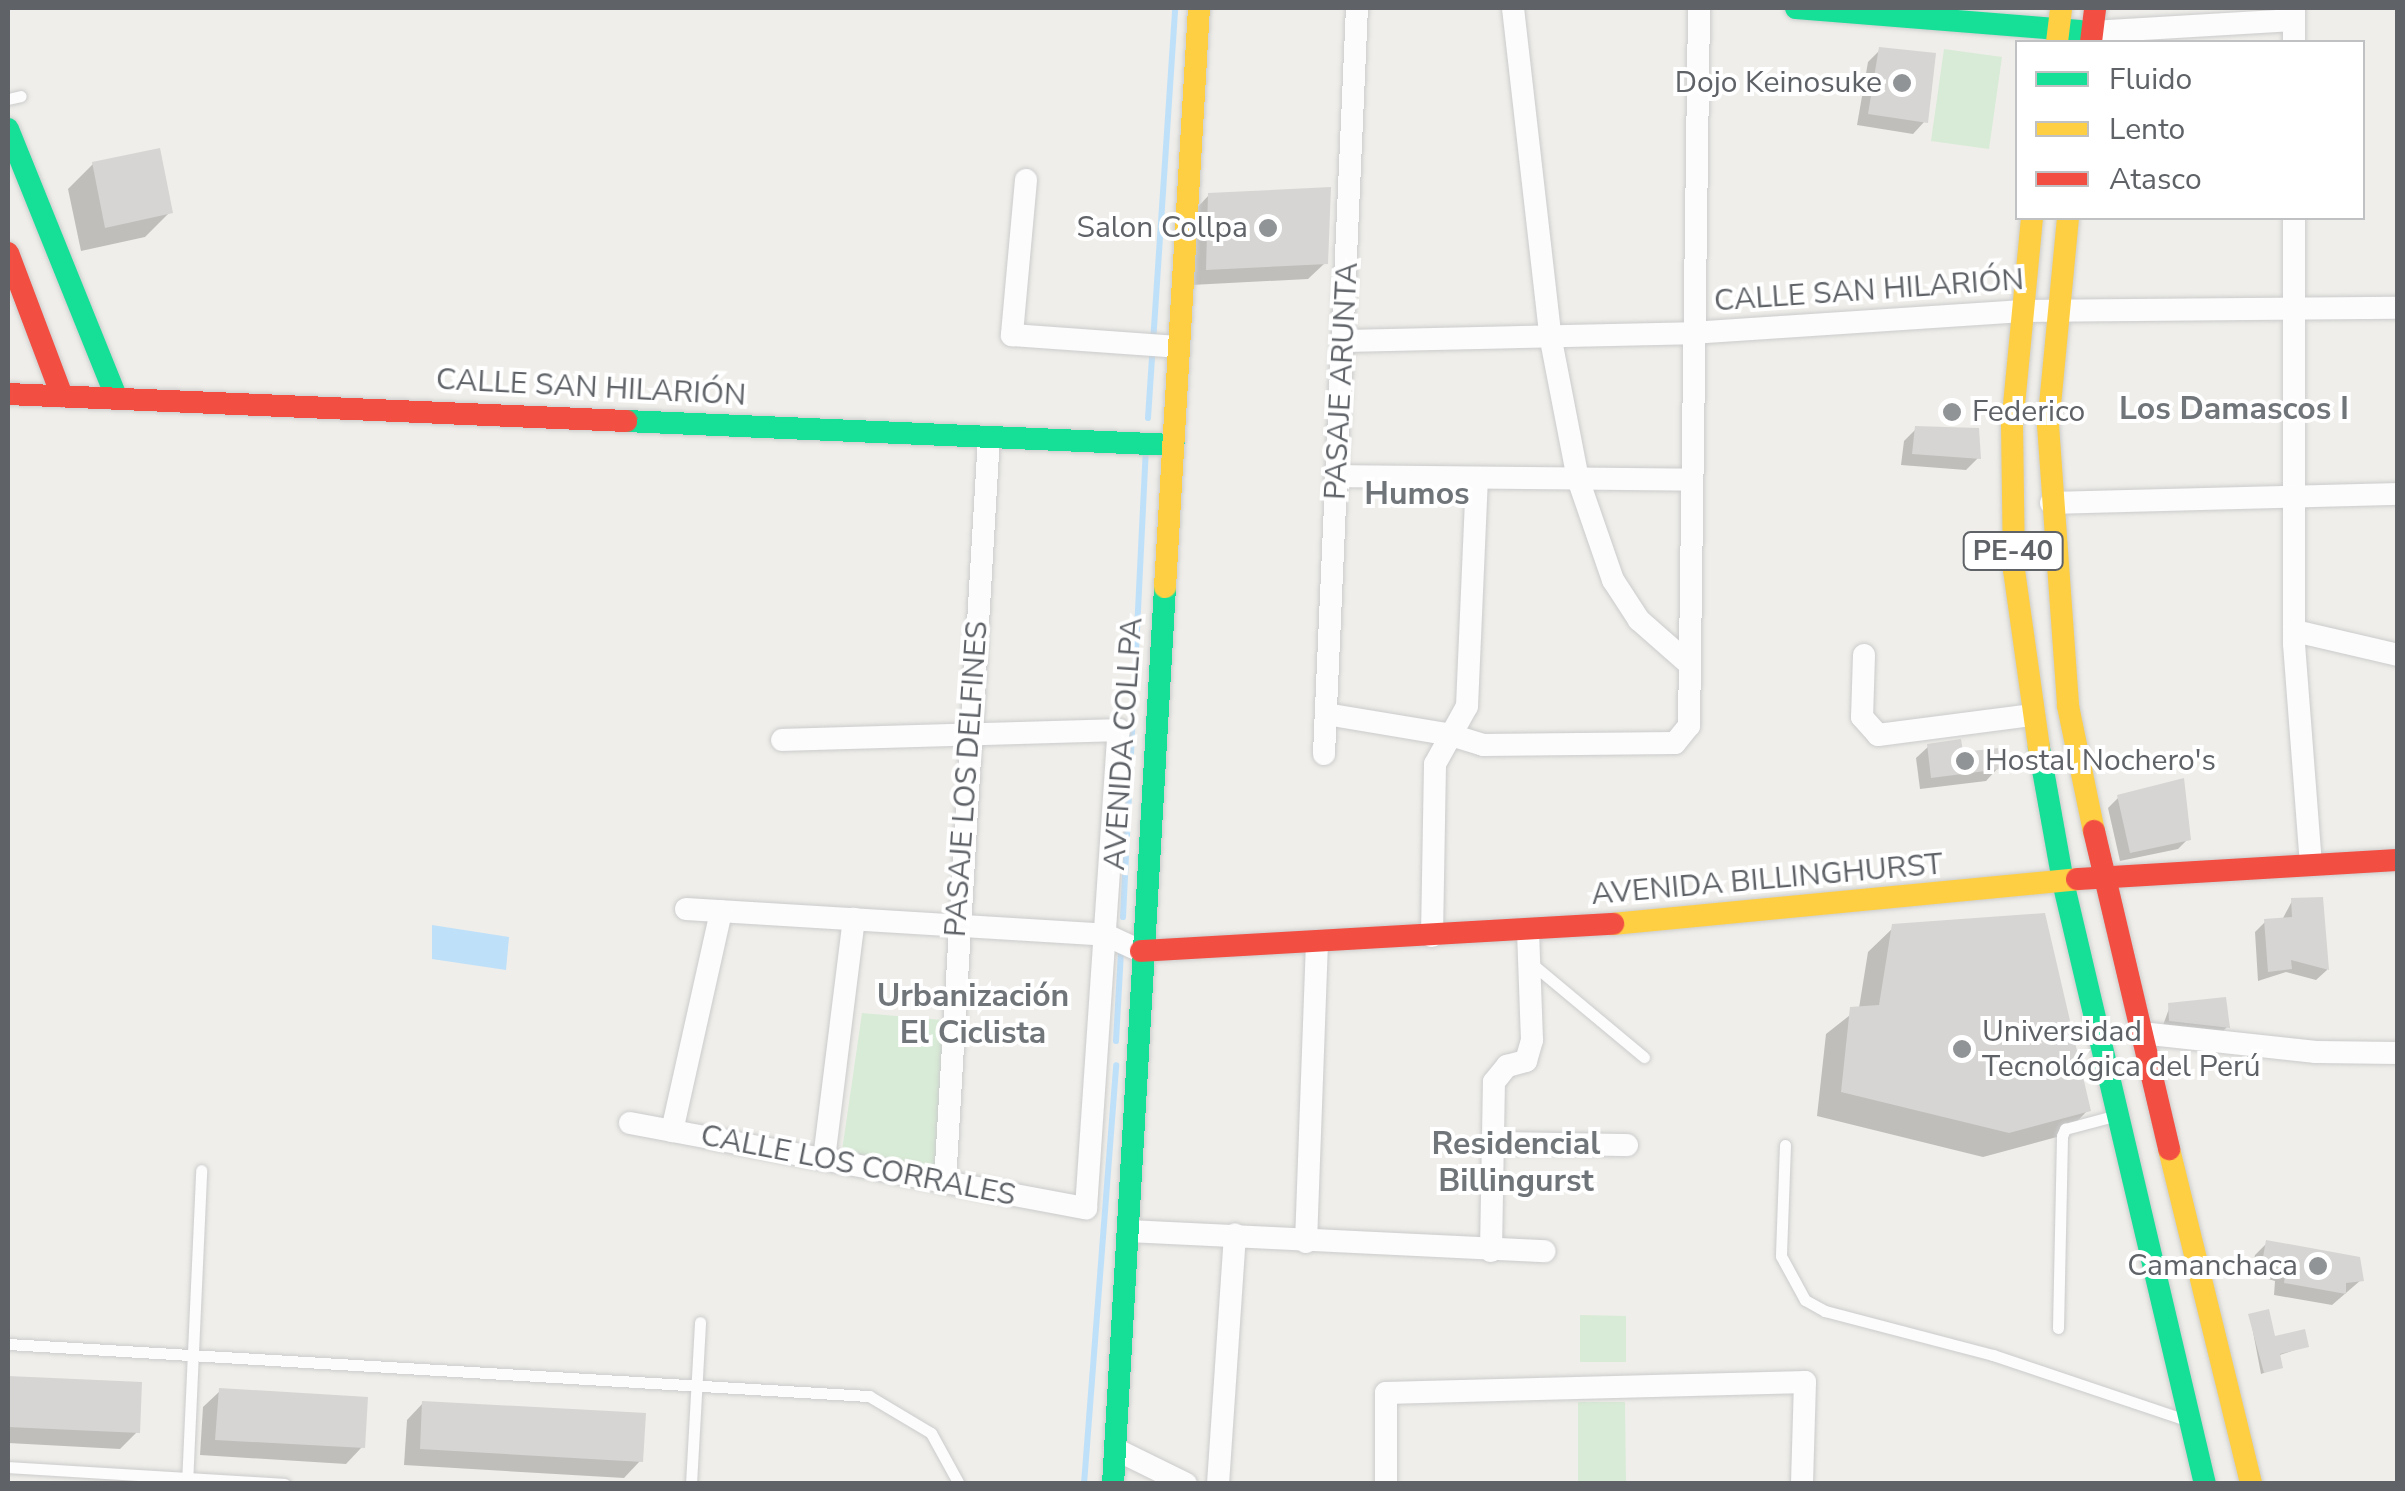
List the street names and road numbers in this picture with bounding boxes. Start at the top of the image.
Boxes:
street label: PASAJE ARUNTA [1318,261,1366,501]
street label: CALLE SAN HILARIÓN [1713,262,2025,320]
street label: CALLE SAN HILARIÓN [435,362,747,414]
road number: PE-40 [1960,528,2066,574]
street label: AVENIDA COLLPA [1097,616,1151,872]
street label: PASAJE LOS DELFINES [938,620,996,938]
street label: AVENIDA BILLINGHURST [1590,847,1944,913]
street label: CALLE LOS CORRALES [698,1118,1018,1214]

